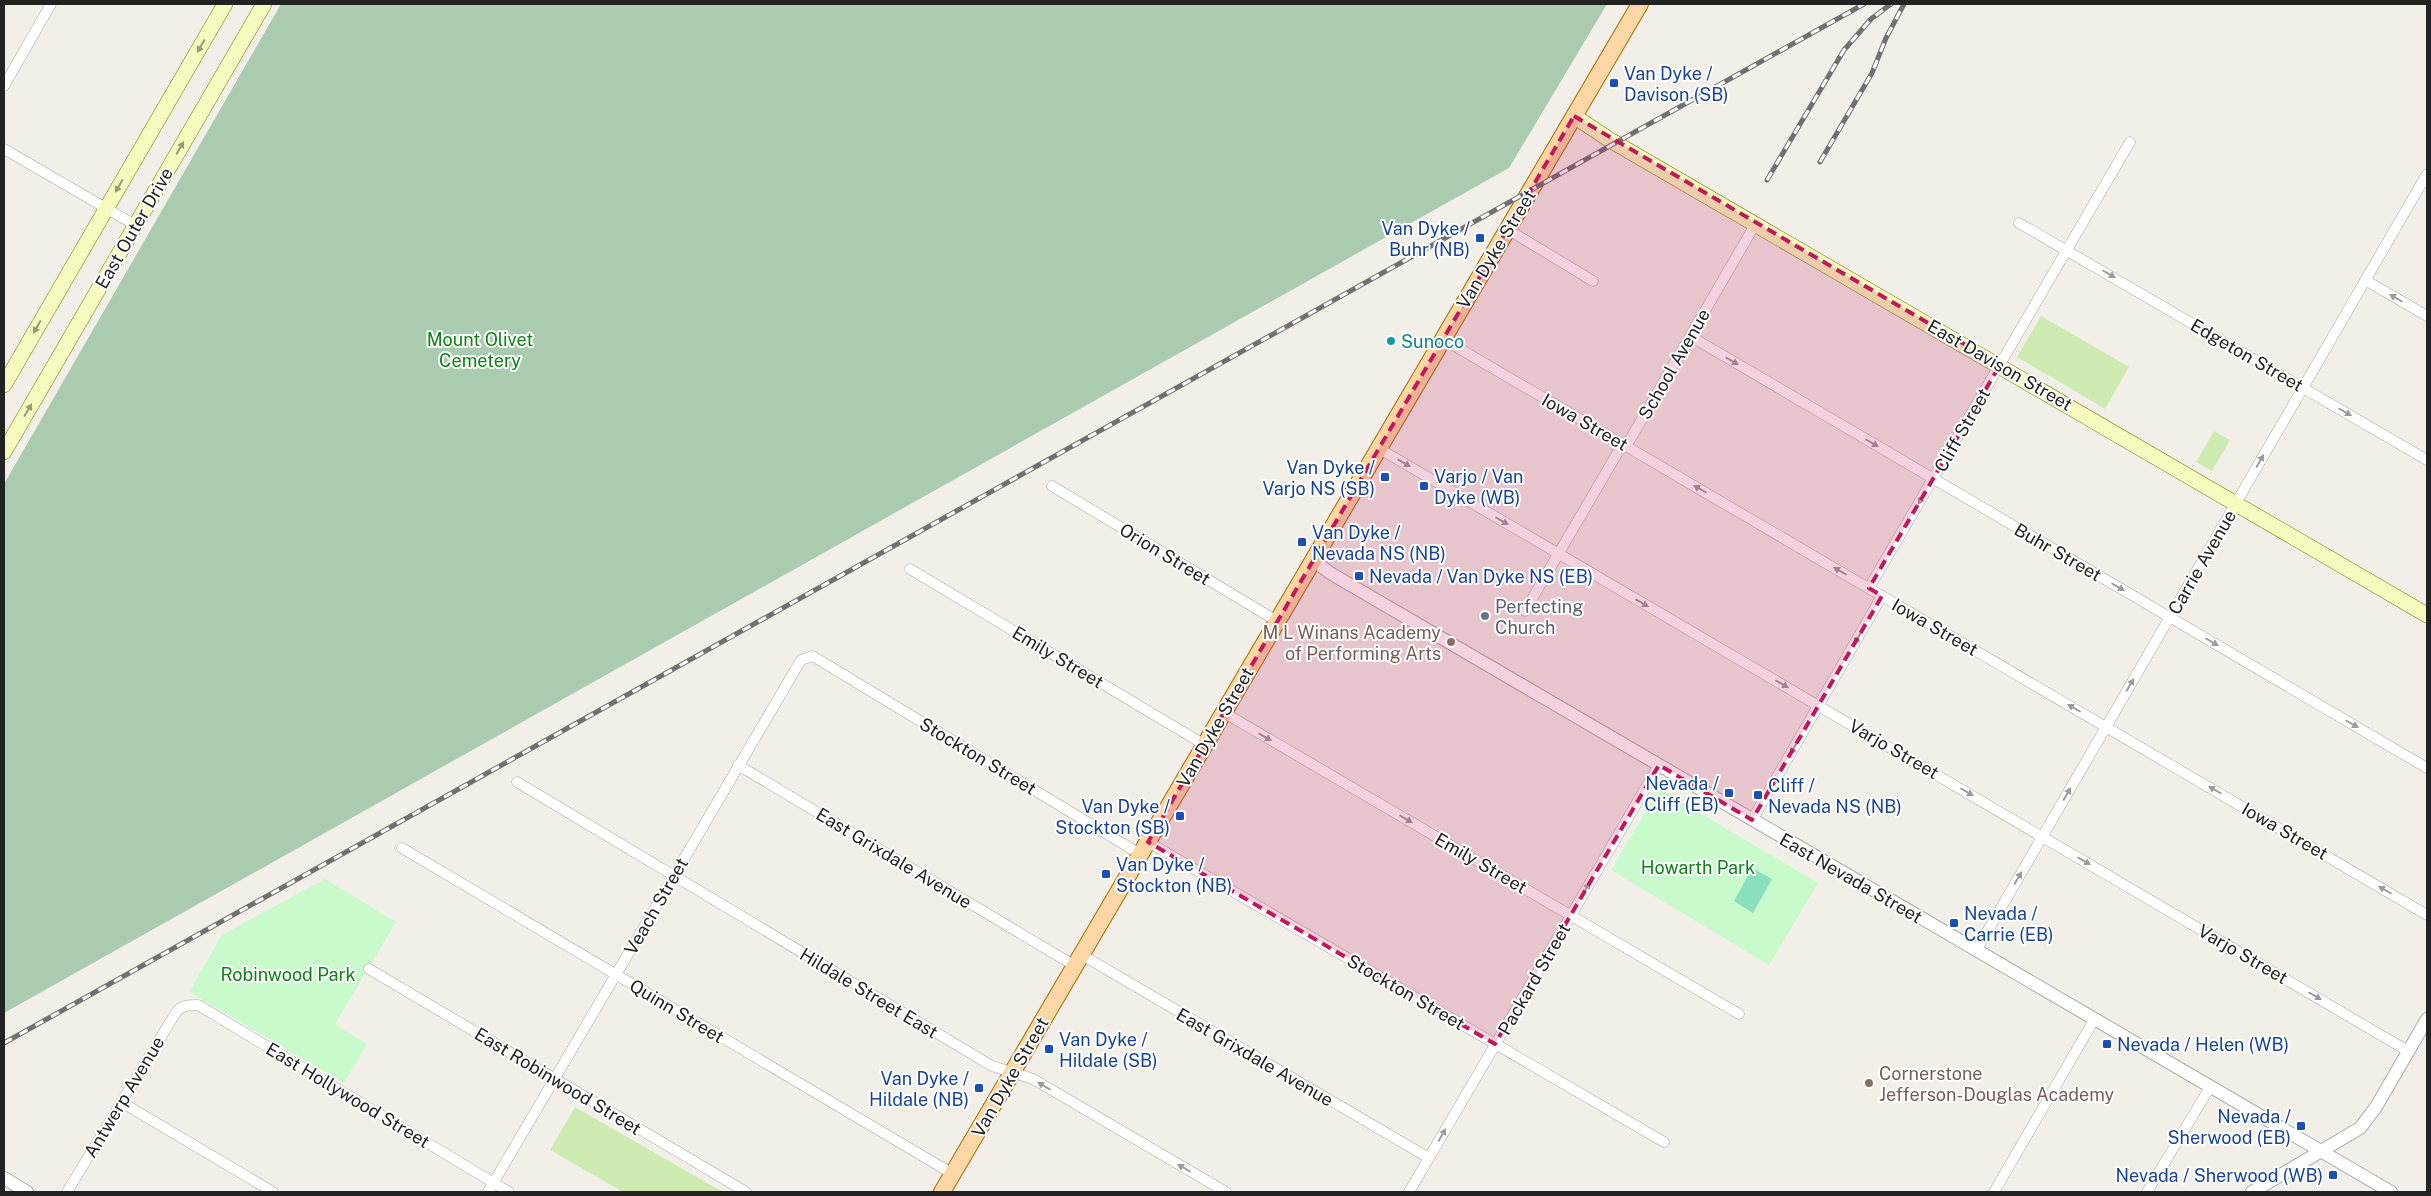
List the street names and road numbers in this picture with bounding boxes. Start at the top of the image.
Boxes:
street label: East Outer Drive [91,164,177,292]
street label: Van Dyke Street [1452,186,1540,312]
street label: School Avenue [1634,305,1714,423]
street label: Edgeton Street [2187,314,2307,396]
street label: East Davison Street [1924,315,2076,415]
street label: Cliff Street [1930,384,1994,476]
street label: Iowa Street [1538,389,1632,455]
street label: Carrie Avenue [2164,506,2240,618]
street label: Orion Street [1116,519,1214,589]
street label: Buhr Street [2011,519,2105,585]
street label: Iowa Street [1888,594,1982,660]
street label: Emily Street [1009,622,1107,692]
street label: Van Dyke Street [1172,663,1258,791]
street label: Stockton Street [916,713,1040,799]
street label: Varjo Street [1845,715,1943,783]
street label: Iowa Street [2238,798,2332,864]
street label: East Grixdale Avenue [812,803,976,913]
street label: Emily Street [1431,828,1531,898]
street label: East Nevada Street [1776,829,1926,927]
street label: Veach Street [620,854,692,958]
street label: Packard Street [1494,919,1574,1039]
street label: Varjo Street [2194,920,2292,988]
street label: Hildale Street East [796,943,942,1043]
street label: Stockton Street [1343,950,1469,1034]
street label: Quinn Street [626,975,728,1047]
street label: East Grixdale Avenue [1173,1003,1337,1111]
street label: Van Dyke Street [967,1013,1053,1141]
street label: East Robinwood Street [471,1023,645,1139]
street label: Antwerp Avenue [80,1033,168,1161]
street label: East Hollywood Street [262,1038,434,1152]

